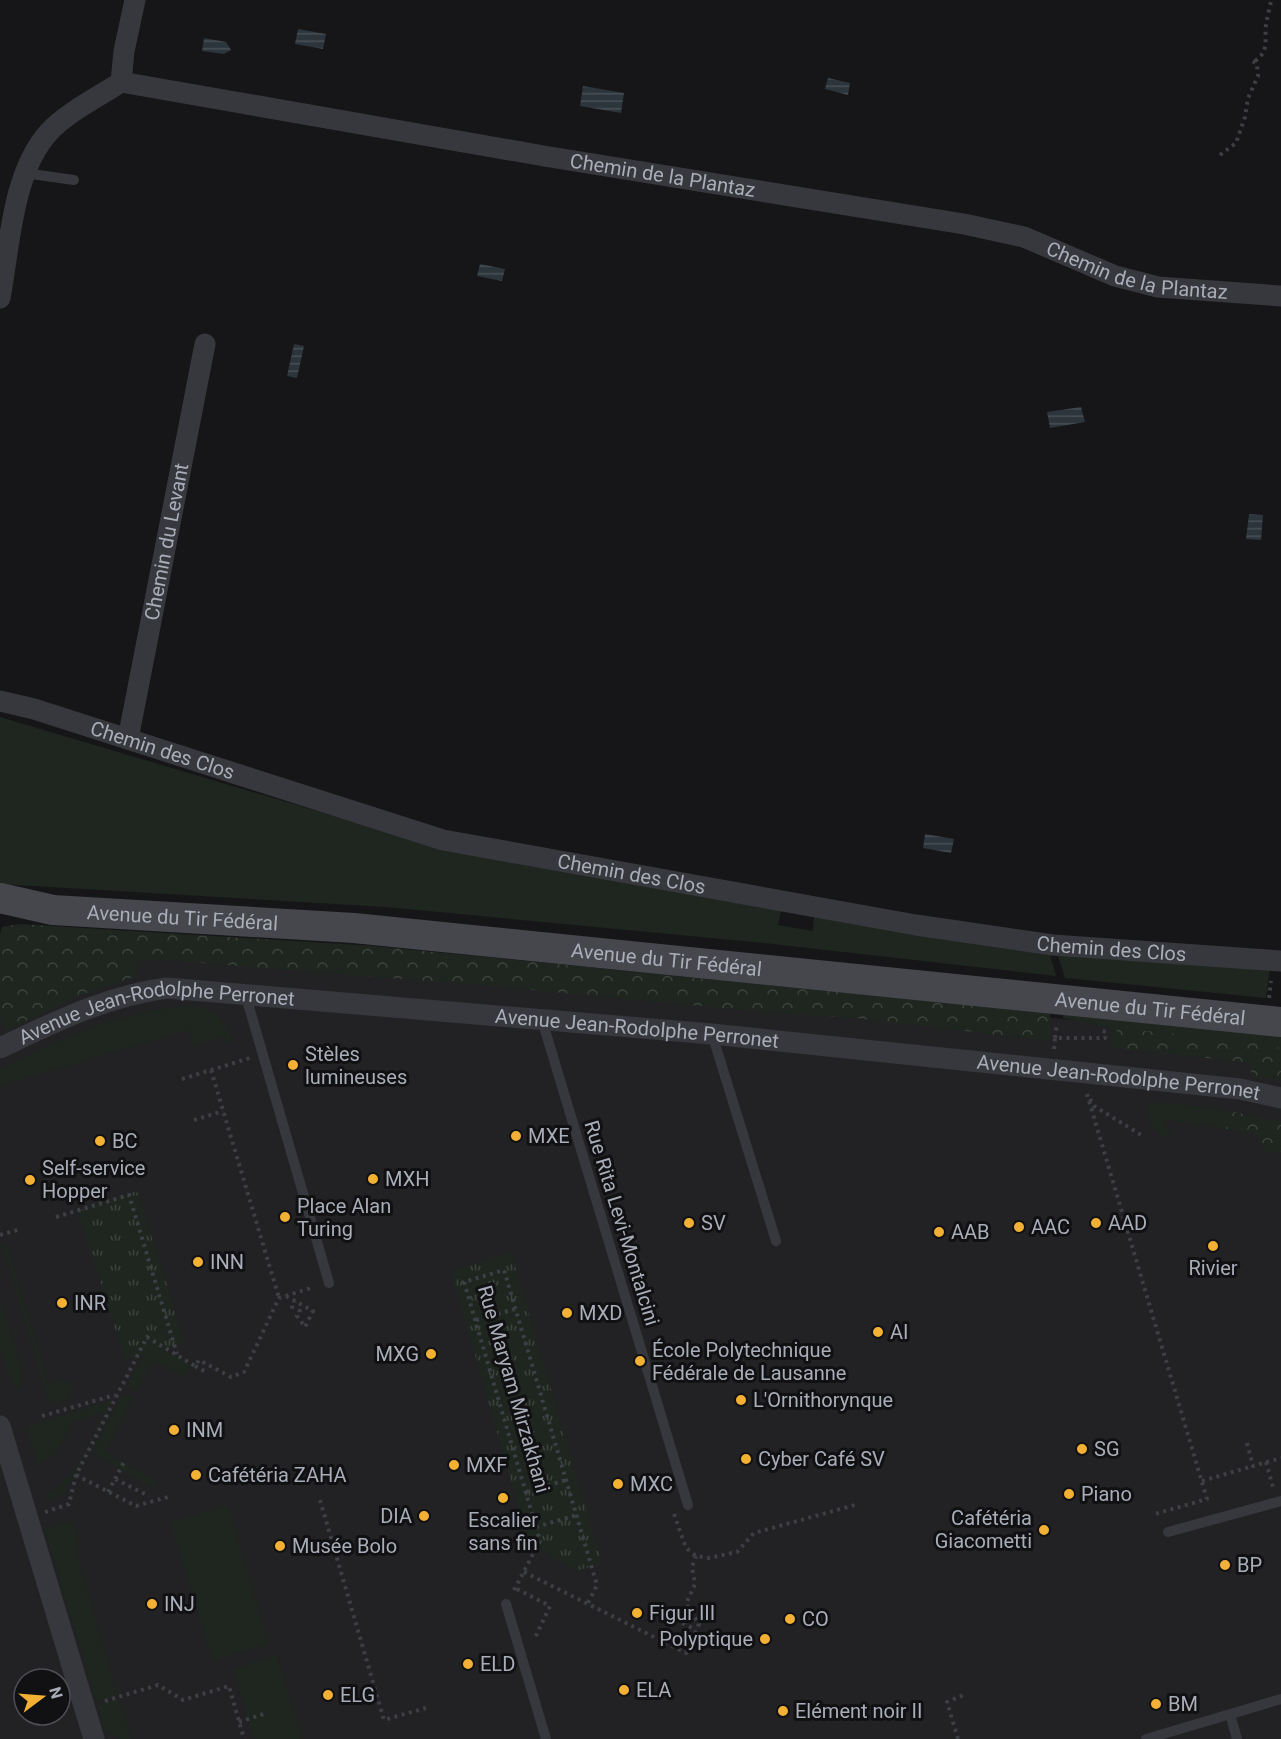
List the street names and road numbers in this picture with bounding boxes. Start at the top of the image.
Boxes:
street label: Chemin de la Plantaz [568,148,757,202]
street label: Chemin de la Plantaz [1043,236,1229,304]
street label: Chemin du Levant [139,461,194,622]
street label: Chemin des Clos [88,716,238,784]
street label: Chemin des Clos [556,849,707,899]
street label: Avenue du Tir Fédéral [86,900,279,935]
street label: Chemin des Clos [1035,931,1187,966]
street label: Avenue du Tir Fédéral [570,938,763,981]
street label: Avenue Jean-Rodolphe Perronet [15,976,296,1050]
street label: Avenue du Tir Fédéral [1054,987,1246,1030]
street label: Avenue Jean-Rodolphe Perronet [494,1004,780,1053]
street label: Avenue Jean-Rodolphe Perronet [976,1050,1262,1105]
street label: Rue Rita Levi-Montalcini [579,1118,665,1328]
street label: Rue Maryam Mirzakhani [473,1282,555,1496]

